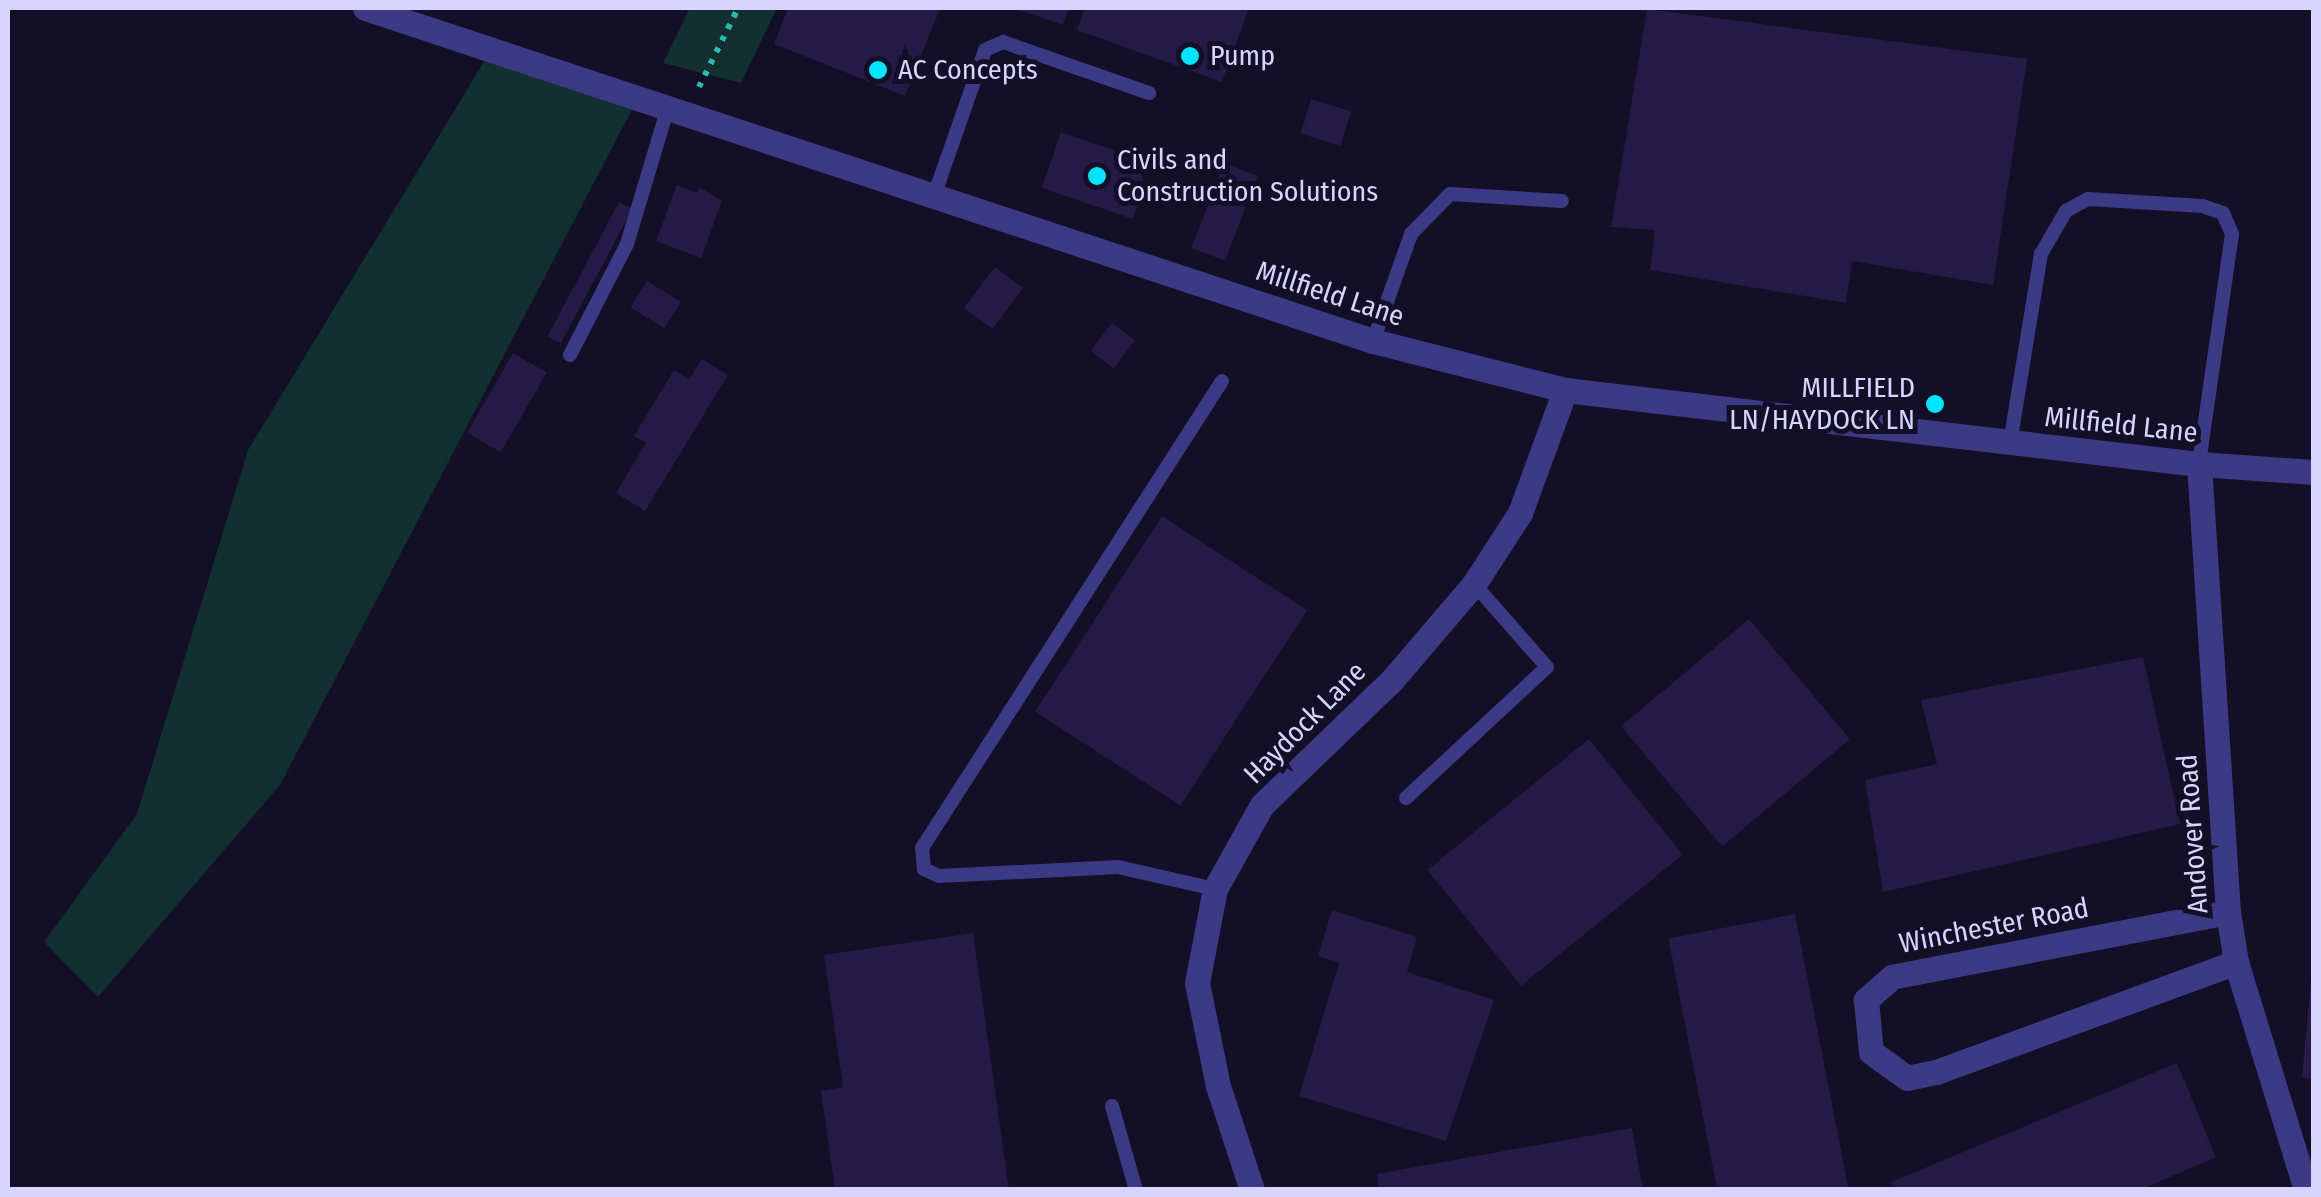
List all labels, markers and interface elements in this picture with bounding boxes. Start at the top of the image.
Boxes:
place label: Pump [1210,39,1275,73]
marker: Pump [1179,45,1201,67]
place label: AC Concepts [898,53,1038,87]
marker: AC Concepts [867,59,889,81]
place label: Civils and Construction Solutions [1117,143,1378,209]
marker: Civils and Construction Solutions [1086,165,1108,187]
street label: Millfield Lane [1252,254,1408,334]
place label: MILLFIELD LN/HAYDOCK LN [1729,371,1915,437]
marker: MILLFIELD LN/HAYDOCK LN [1924,393,1946,415]
street label: Millfield Lane [2043,400,2199,450]
street label: Haydock Lane [1237,655,1373,791]
street label: Andover Road [2171,753,2215,915]
street label: Winchester Road [1896,891,2092,961]

